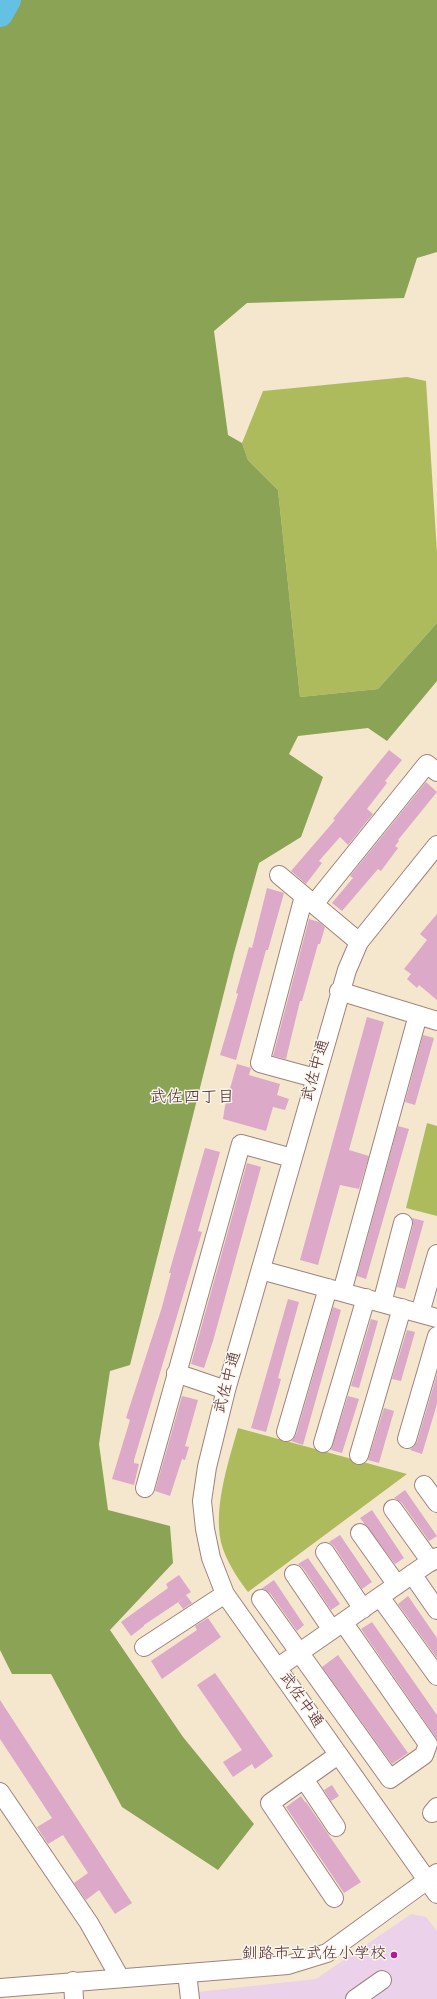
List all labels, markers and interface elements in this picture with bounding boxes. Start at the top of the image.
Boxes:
street label: 武佐中通 [299,1038,335,1104]
district label: 武佐四丁目 [150,1089,234,1109]
street label: 武佐中通 [211,1350,247,1416]
street label: 武佐中通 [274,1669,326,1733]
place label: 釧路市立武佐小学校 [242,1945,386,1965]
marker: 釧路市立武佐小学校 [389,1950,399,1960]

